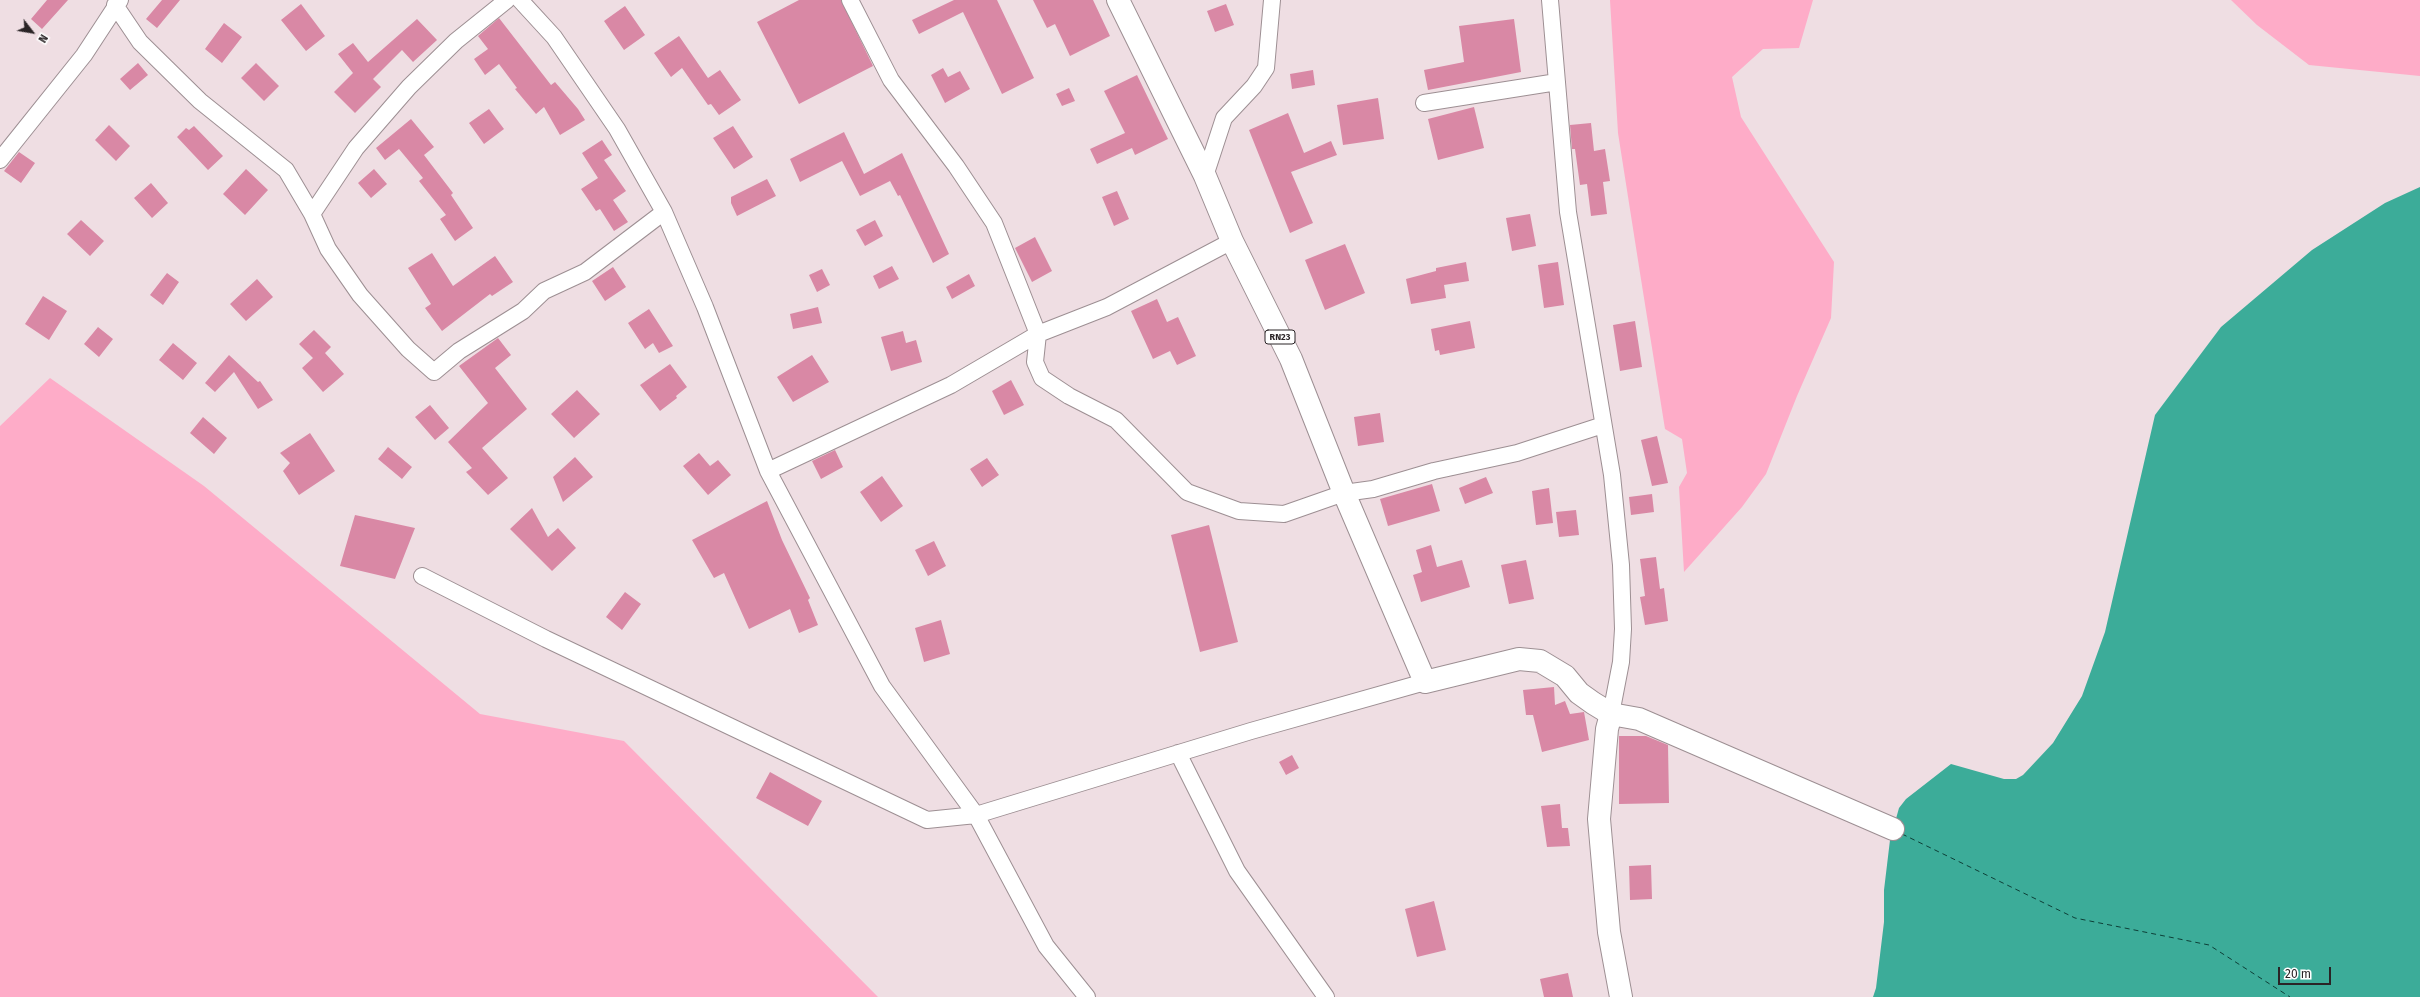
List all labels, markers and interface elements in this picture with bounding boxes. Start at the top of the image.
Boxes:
north arrow [12,12,52,52]
text: N [35,32,50,45]
road number: RN23 [1265,330,1295,344]
scale bar [2280,959,2333,985]
text: 20 m [2285,967,2311,981]

